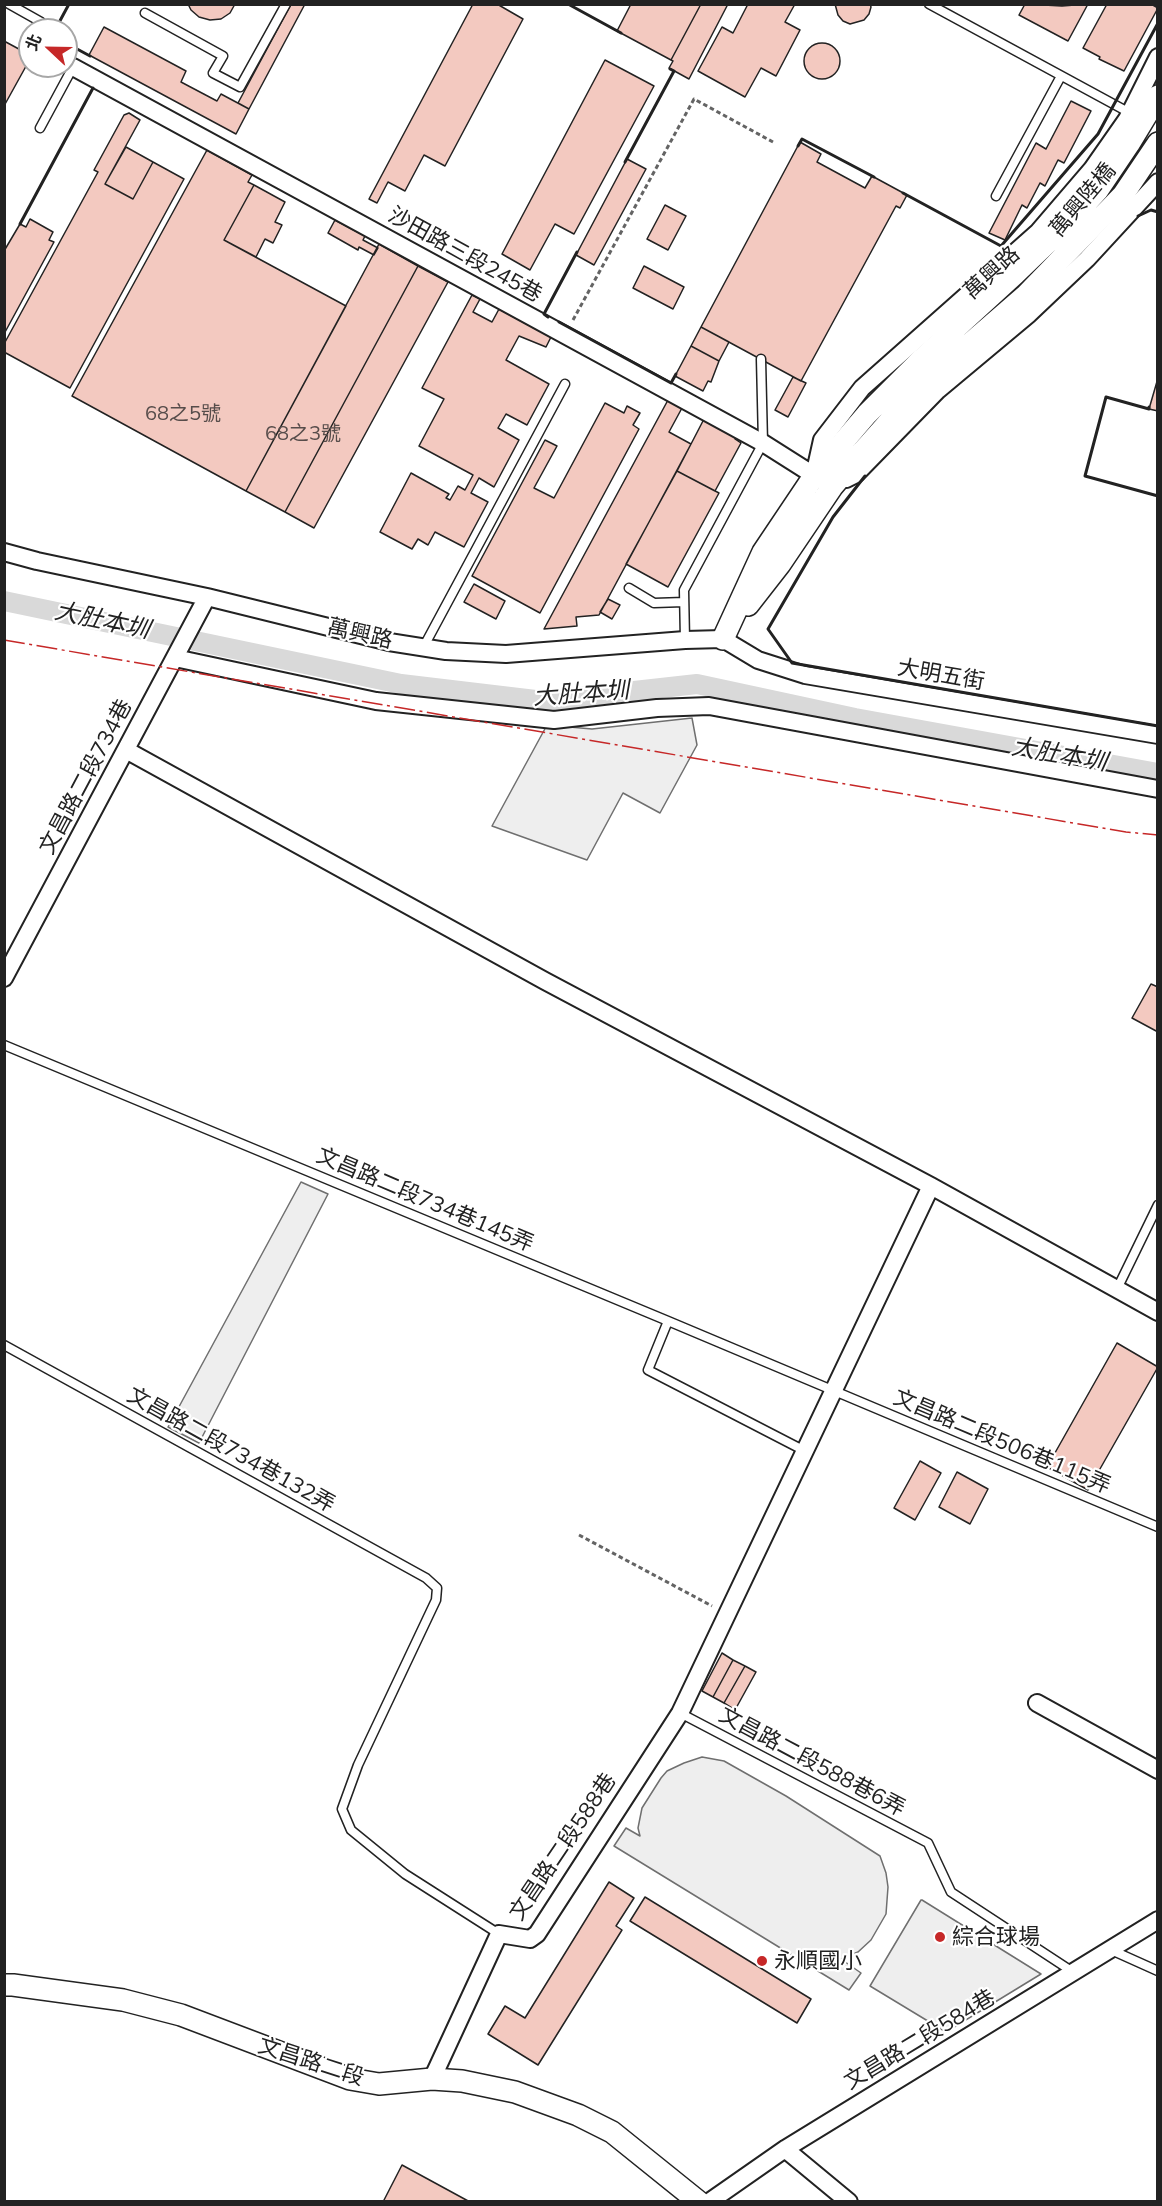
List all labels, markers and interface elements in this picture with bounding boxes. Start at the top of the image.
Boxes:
north arrow [18,18,78,78]
text: 北 [21,31,45,53]
street label: 萬興陸橋 [1045,158,1121,242]
street label: 沙田路三段245巷 [384,202,546,308]
street label: 萬興路 [959,241,1025,305]
house number: 68之5號 [145,402,221,426]
house number: 68之3號 [265,422,341,446]
water label: 大肚本圳 [52,597,152,645]
street label: 萬興路 [325,614,395,654]
street label: 大明五街 [895,654,987,696]
water label: 大肚本圳 [532,676,630,712]
street label: 文昌路二段734巷 [34,695,138,859]
water label: 大肚本圳 [1009,732,1109,778]
street label: 文昌路二段734巷145弄 [313,1142,537,1258]
street label: 文昌路二段734巷132弄 [123,1382,339,1518]
street label: 文昌路二段506巷115弄 [890,1384,1114,1500]
street label: 文昌路二段588巷6弄 [715,1702,909,1822]
street label: 文昌路二段588巷 [504,1768,622,1926]
place label: 綜合球場 [952,1924,1040,1950]
marker: 綜合球場 [933,1930,947,1944]
place label: 永順國小 [774,1948,862,1974]
marker: 永順國小 [755,1954,769,1968]
street label: 文昌路二段584巷 [840,1984,1000,2096]
street label: 文昌路二段 [255,2032,367,2092]

